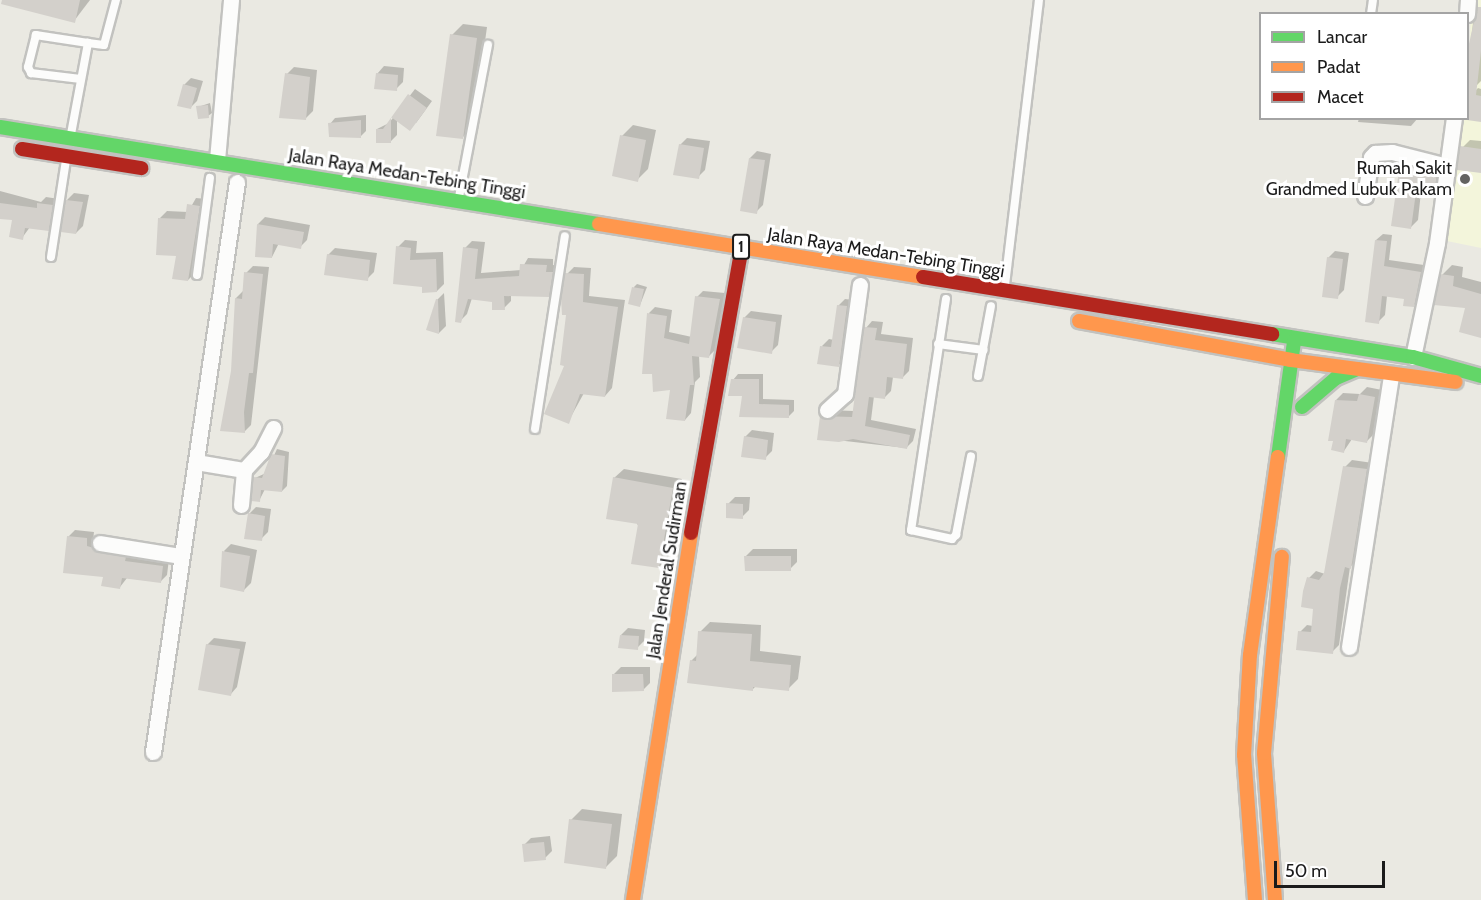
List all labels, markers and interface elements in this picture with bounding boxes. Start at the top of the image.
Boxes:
legend [1259,12,1469,120]
text: Lancar [1317,26,1367,48]
text: Padat [1317,56,1360,78]
text: Macet [1317,86,1363,108]
street label: Jalan Raya Medan-Tebing Tinggi [287,145,527,203]
place label: Rumah Sakit Grandmed Lubuk Pakam [1266,158,1452,201]
marker: Rumah Sakit Grandmed Lubuk Pakam [1456,170,1474,188]
street label: Jalan Raya Medan-Tebing Tinggi [766,224,1006,282]
road number: 1 [732,234,750,260]
street label: Jalan Jenderal Sudirman [642,480,692,660]
scale bar [1277,849,1388,887]
text: 50 m [1285,860,1327,882]

